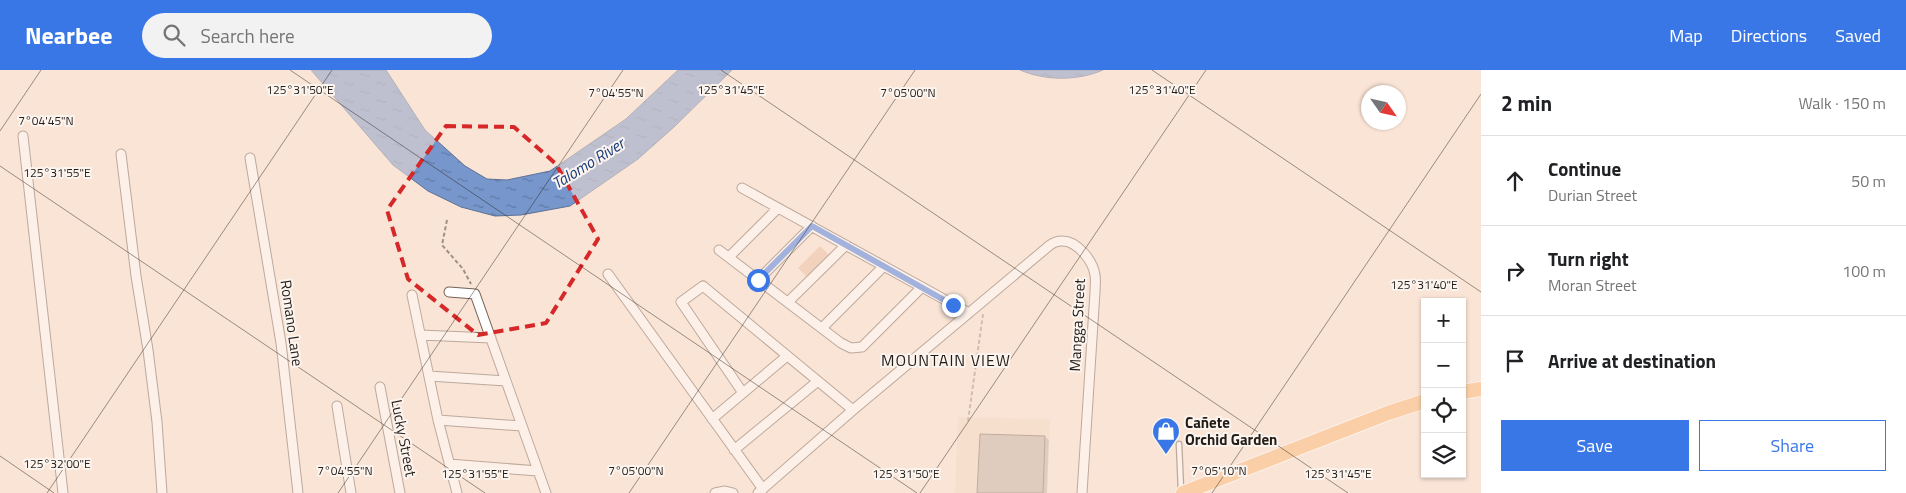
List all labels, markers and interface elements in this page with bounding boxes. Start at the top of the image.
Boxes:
search box [142,13,492,58]
text: Nearbee [25,17,112,53]
icon: search [160,21,188,49]
text: Search here [200,21,295,50]
text: Map [1669,22,1703,49]
text: Directions [1731,22,1807,49]
text: Saved [1835,22,1881,49]
text: 125°31'50"E [266,80,334,99]
text: 125°31'45"E [697,80,765,99]
text: 125°31'40"E [1128,80,1196,99]
text: 7°04'55"N [588,83,644,102]
text: 7°05'00"N [880,83,936,102]
north arrow [1361,85,1406,130]
text: 2 min [1501,87,1552,119]
text: Walk · 150 m [1798,91,1886,115]
text: 7°04'45"N [18,111,74,130]
water label: Talomo River [547,130,630,195]
text: Continue [1548,154,1621,183]
text: 125°31'55"E [23,163,91,182]
icon: ahead [1501,167,1529,195]
text: 50 m [1851,169,1886,193]
text: Durian Street [1548,183,1637,207]
text: Turn right [1548,244,1629,273]
icon: right [1501,257,1529,285]
text: 100 m [1842,259,1886,283]
route start [747,269,770,292]
text: Moran Street [1548,273,1637,297]
text: 125°31'40"E [1390,275,1458,294]
street label: Mangga Street [1063,277,1091,372]
street label: Romano Lane [275,278,309,368]
route end [942,294,965,317]
map controls [1421,298,1466,478]
button: + [1421,298,1466,343]
button: − [1421,343,1466,388]
text: Arrive at destination [1548,346,1716,375]
icon: arrive [1501,347,1529,375]
district label: MOUNTAIN VIEW [881,348,1011,372]
button: locate [1421,388,1466,433]
street label: Lucky Street [385,398,423,479]
place label: Cañete Orchid Garden [1185,411,1277,451]
shop icon: Cañete Orchid Garden [1151,416,1181,455]
button: Save [1501,420,1689,471]
button: Share [1699,420,1886,471]
button: layers [1421,433,1466,478]
text: 125°32'00"E [23,454,91,473]
text: 7°04'55"N [317,461,373,480]
text: 7°05'00"N [608,461,664,480]
text: 7°05'10"N [1191,461,1247,480]
text: 125°31'55"E [441,464,509,483]
text: 125°31'50"E [872,464,940,483]
text: 125°31'45"E [1304,464,1372,483]

